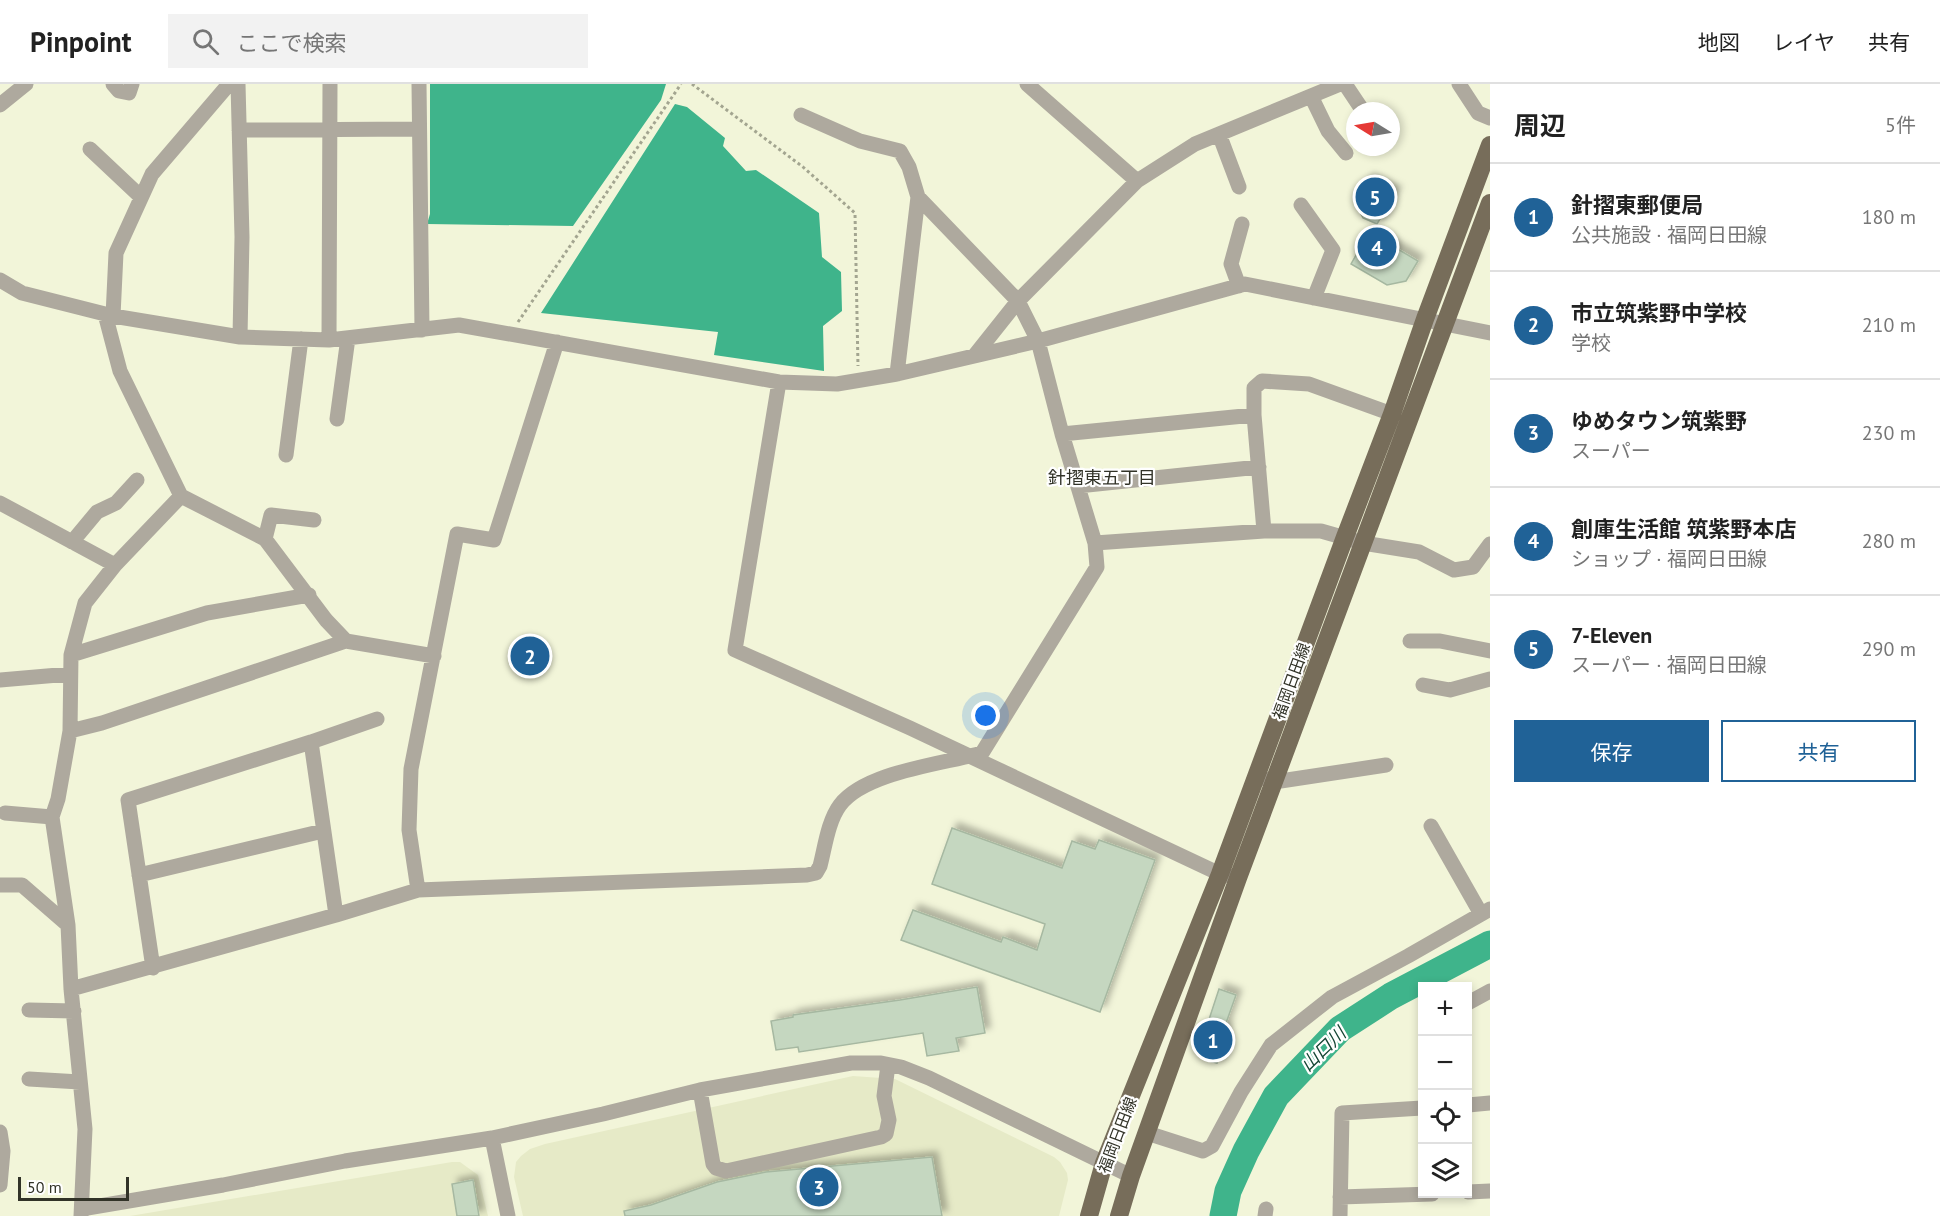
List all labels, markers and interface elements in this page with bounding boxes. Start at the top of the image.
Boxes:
search box [168,14,588,68]
text: Pinpoint [30,23,132,60]
icon: search [189,25,222,58]
text: ここで検索 [237,29,347,57]
text: 地図 [1698,29,1740,56]
text: レイヤ [1773,29,1835,56]
text: 共有 [1868,29,1910,56]
north arrow [1346,102,1400,156]
text: 周辺 [1514,109,1566,142]
text: 5件 [1885,112,1916,138]
pin: 5 [1356,174,1394,220]
text: 針摺東郵便局 [1571,191,1703,219]
text: 1 [1528,204,1539,230]
text: 180 m [1862,204,1916,230]
text: 公共施設 · 福岡日田線 [1571,222,1767,248]
pin: 4 [1358,224,1396,270]
text: 市立筑紫野中学校 [1571,299,1747,327]
text: 2 [1528,312,1539,338]
text: 210 m [1862,312,1916,338]
text: 学校 [1571,330,1611,356]
text: ゆめタウン筑紫野 [1571,407,1747,435]
text: 3 [1528,420,1539,446]
text: 230 m [1862,420,1916,446]
text: スーパー [1571,438,1651,464]
district label: 針摺東五丁目 [1048,466,1156,489]
text: 創庫生活館 筑紫野本店 [1571,515,1797,543]
text: 4 [1528,528,1539,554]
text: 280 m [1862,528,1916,554]
text: ショップ · 福岡日田線 [1571,546,1767,572]
text: 7-Eleven [1571,621,1652,649]
pin: 2 [510,634,550,678]
text: 5 [1528,636,1539,662]
text: 290 m [1862,636,1916,662]
street label: 福岡日田線 [1268,640,1314,722]
text: スーパー · 福岡日田線 [1571,652,1767,678]
your location [971,701,1000,730]
button: 保存 [1514,720,1709,782]
button: 共有 [1721,720,1916,782]
map controls [1418,982,1472,1198]
button: + [1418,982,1472,1036]
pin: 1 [1194,1018,1232,1062]
water label: 山口川 [1296,1021,1352,1076]
button: − [1418,1036,1472,1090]
button: locate [1418,1090,1472,1144]
street label: 福岡日田線 [1093,1094,1141,1176]
button: layers [1418,1144,1472,1198]
pin: 3 [800,1164,838,1210]
scale bar [18,1174,129,1202]
text: 50 m [27,1177,62,1197]

